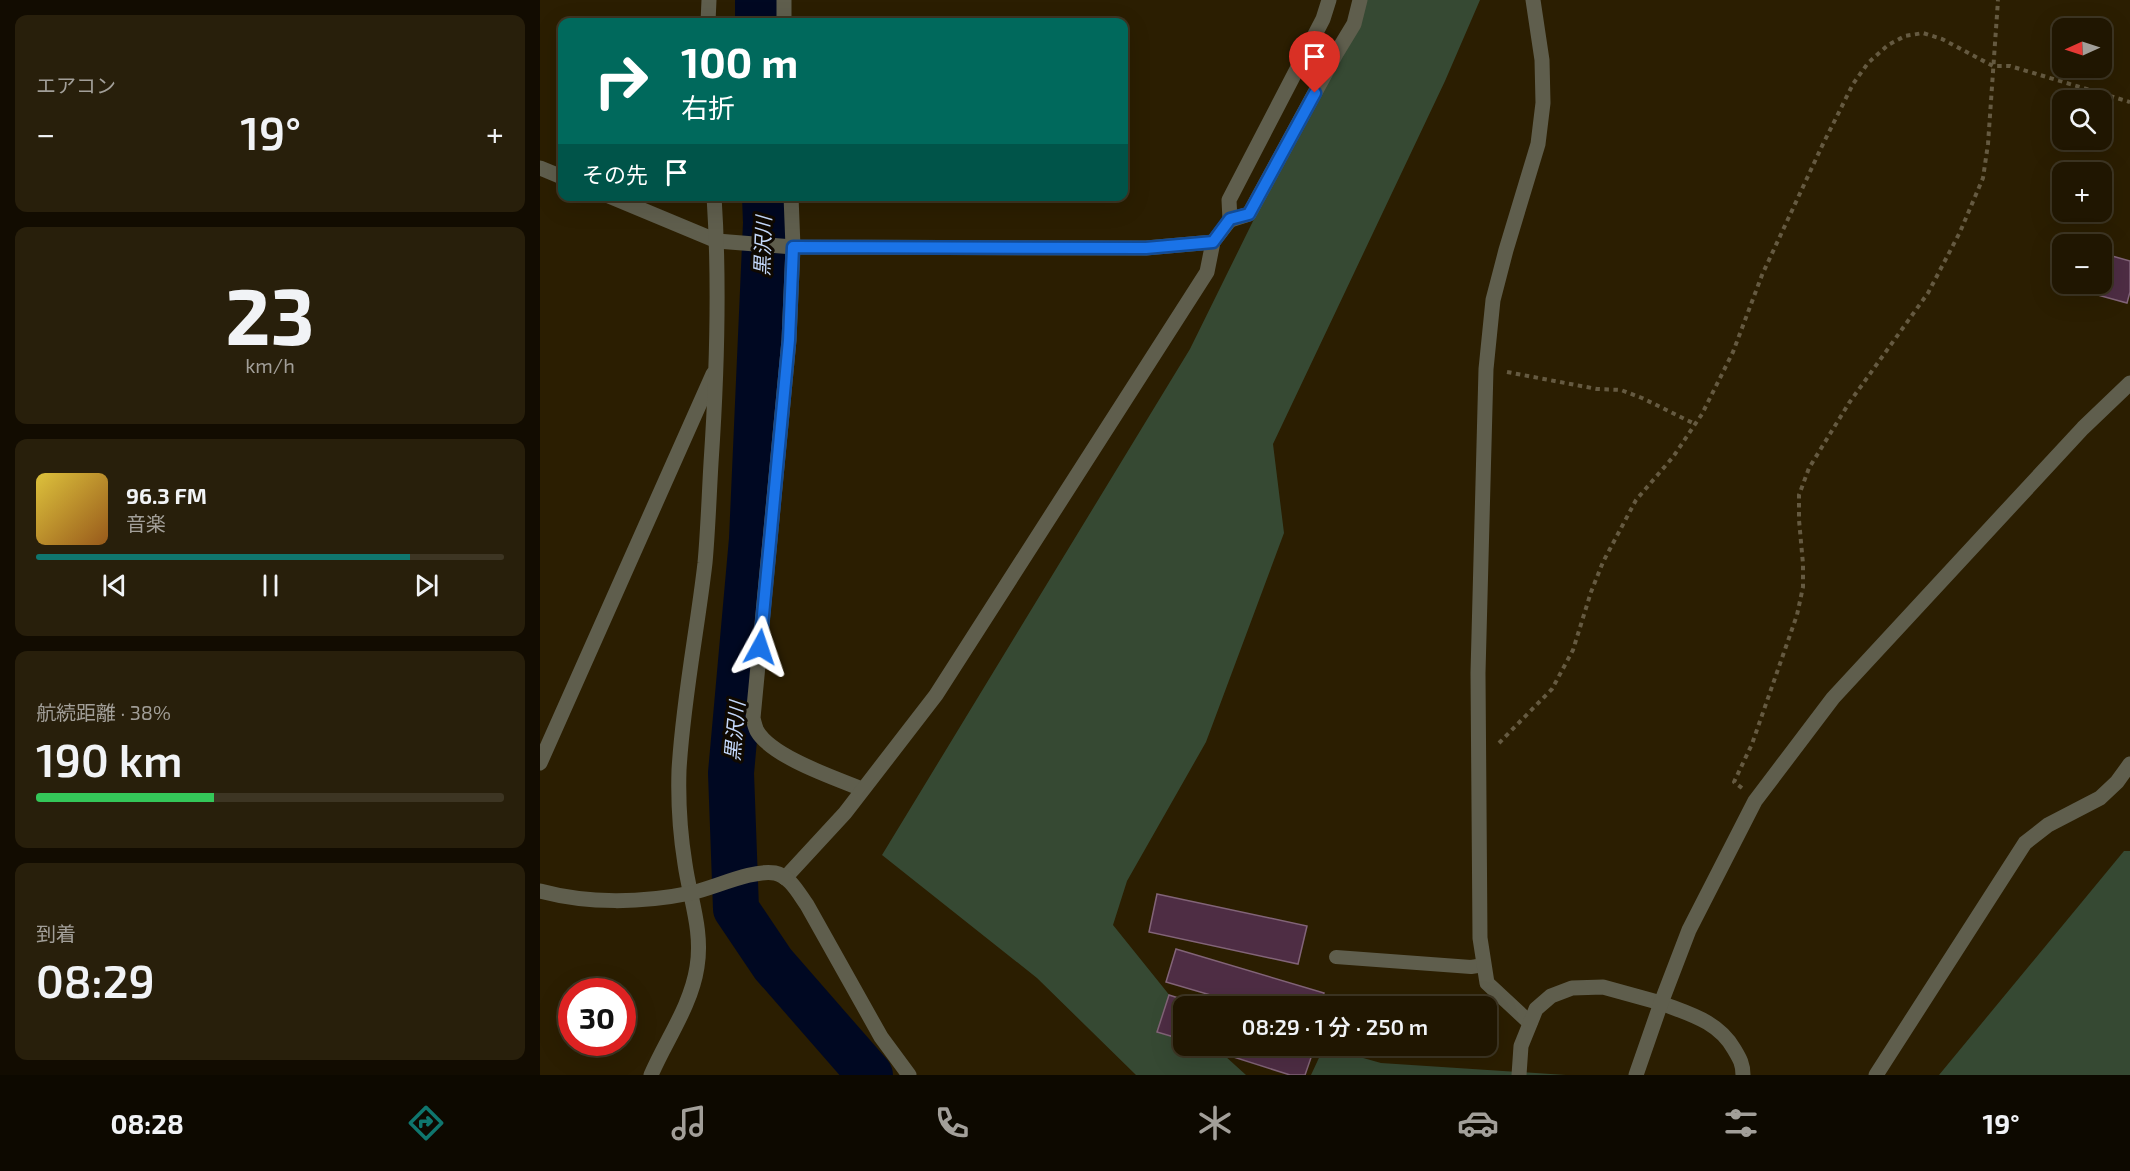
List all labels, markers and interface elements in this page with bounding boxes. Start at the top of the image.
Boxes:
north arrow [2052,18,2112,78]
map controls [2052,18,2112,294]
pin [1289,31,1340,93]
text: 100 m [681,36,798,86]
icon: arrive [1298,40,1331,73]
icon: right [582,42,660,120]
text: エアコン [36,73,116,97]
button: search [2052,90,2112,150]
text: 右折 [681,91,735,123]
text: 19° [240,105,301,159]
text: − [36,113,55,153]
text: + [486,113,504,153]
icon: arrive [660,156,693,189]
text: その先 [582,161,648,187]
button: + [2052,162,2112,222]
water label: 黒沢川 [749,214,775,276]
button: − [2052,234,2112,294]
text: 23 [225,267,315,361]
text: km/h [245,353,295,377]
text: 96.3 FM [126,482,207,508]
text: 音楽 [126,511,166,535]
icon: previous [98,569,131,602]
icon: pause [254,569,287,602]
icon: next [410,569,443,602]
position arrow [728,615,792,679]
water label: 黒沢川 [719,698,749,762]
text: 航続距離 · 38% [36,700,171,724]
text: 190 km [36,732,182,786]
text: 到着 [36,921,76,945]
text: 08:29 [36,953,155,1007]
speed limit sign: 30 [558,978,636,1056]
text: 08:29 · 1 分 · 250 m [1242,1013,1428,1039]
icon: directions [405,1102,447,1144]
icon: music [668,1102,710,1144]
icon: phone [931,1102,973,1144]
icon: climate [1194,1102,1236,1144]
icon: car [1457,1102,1499,1144]
icon: filters [1720,1102,1762,1144]
text: 08:28 [110,1107,184,1139]
text: 19° [1983,1107,2019,1139]

